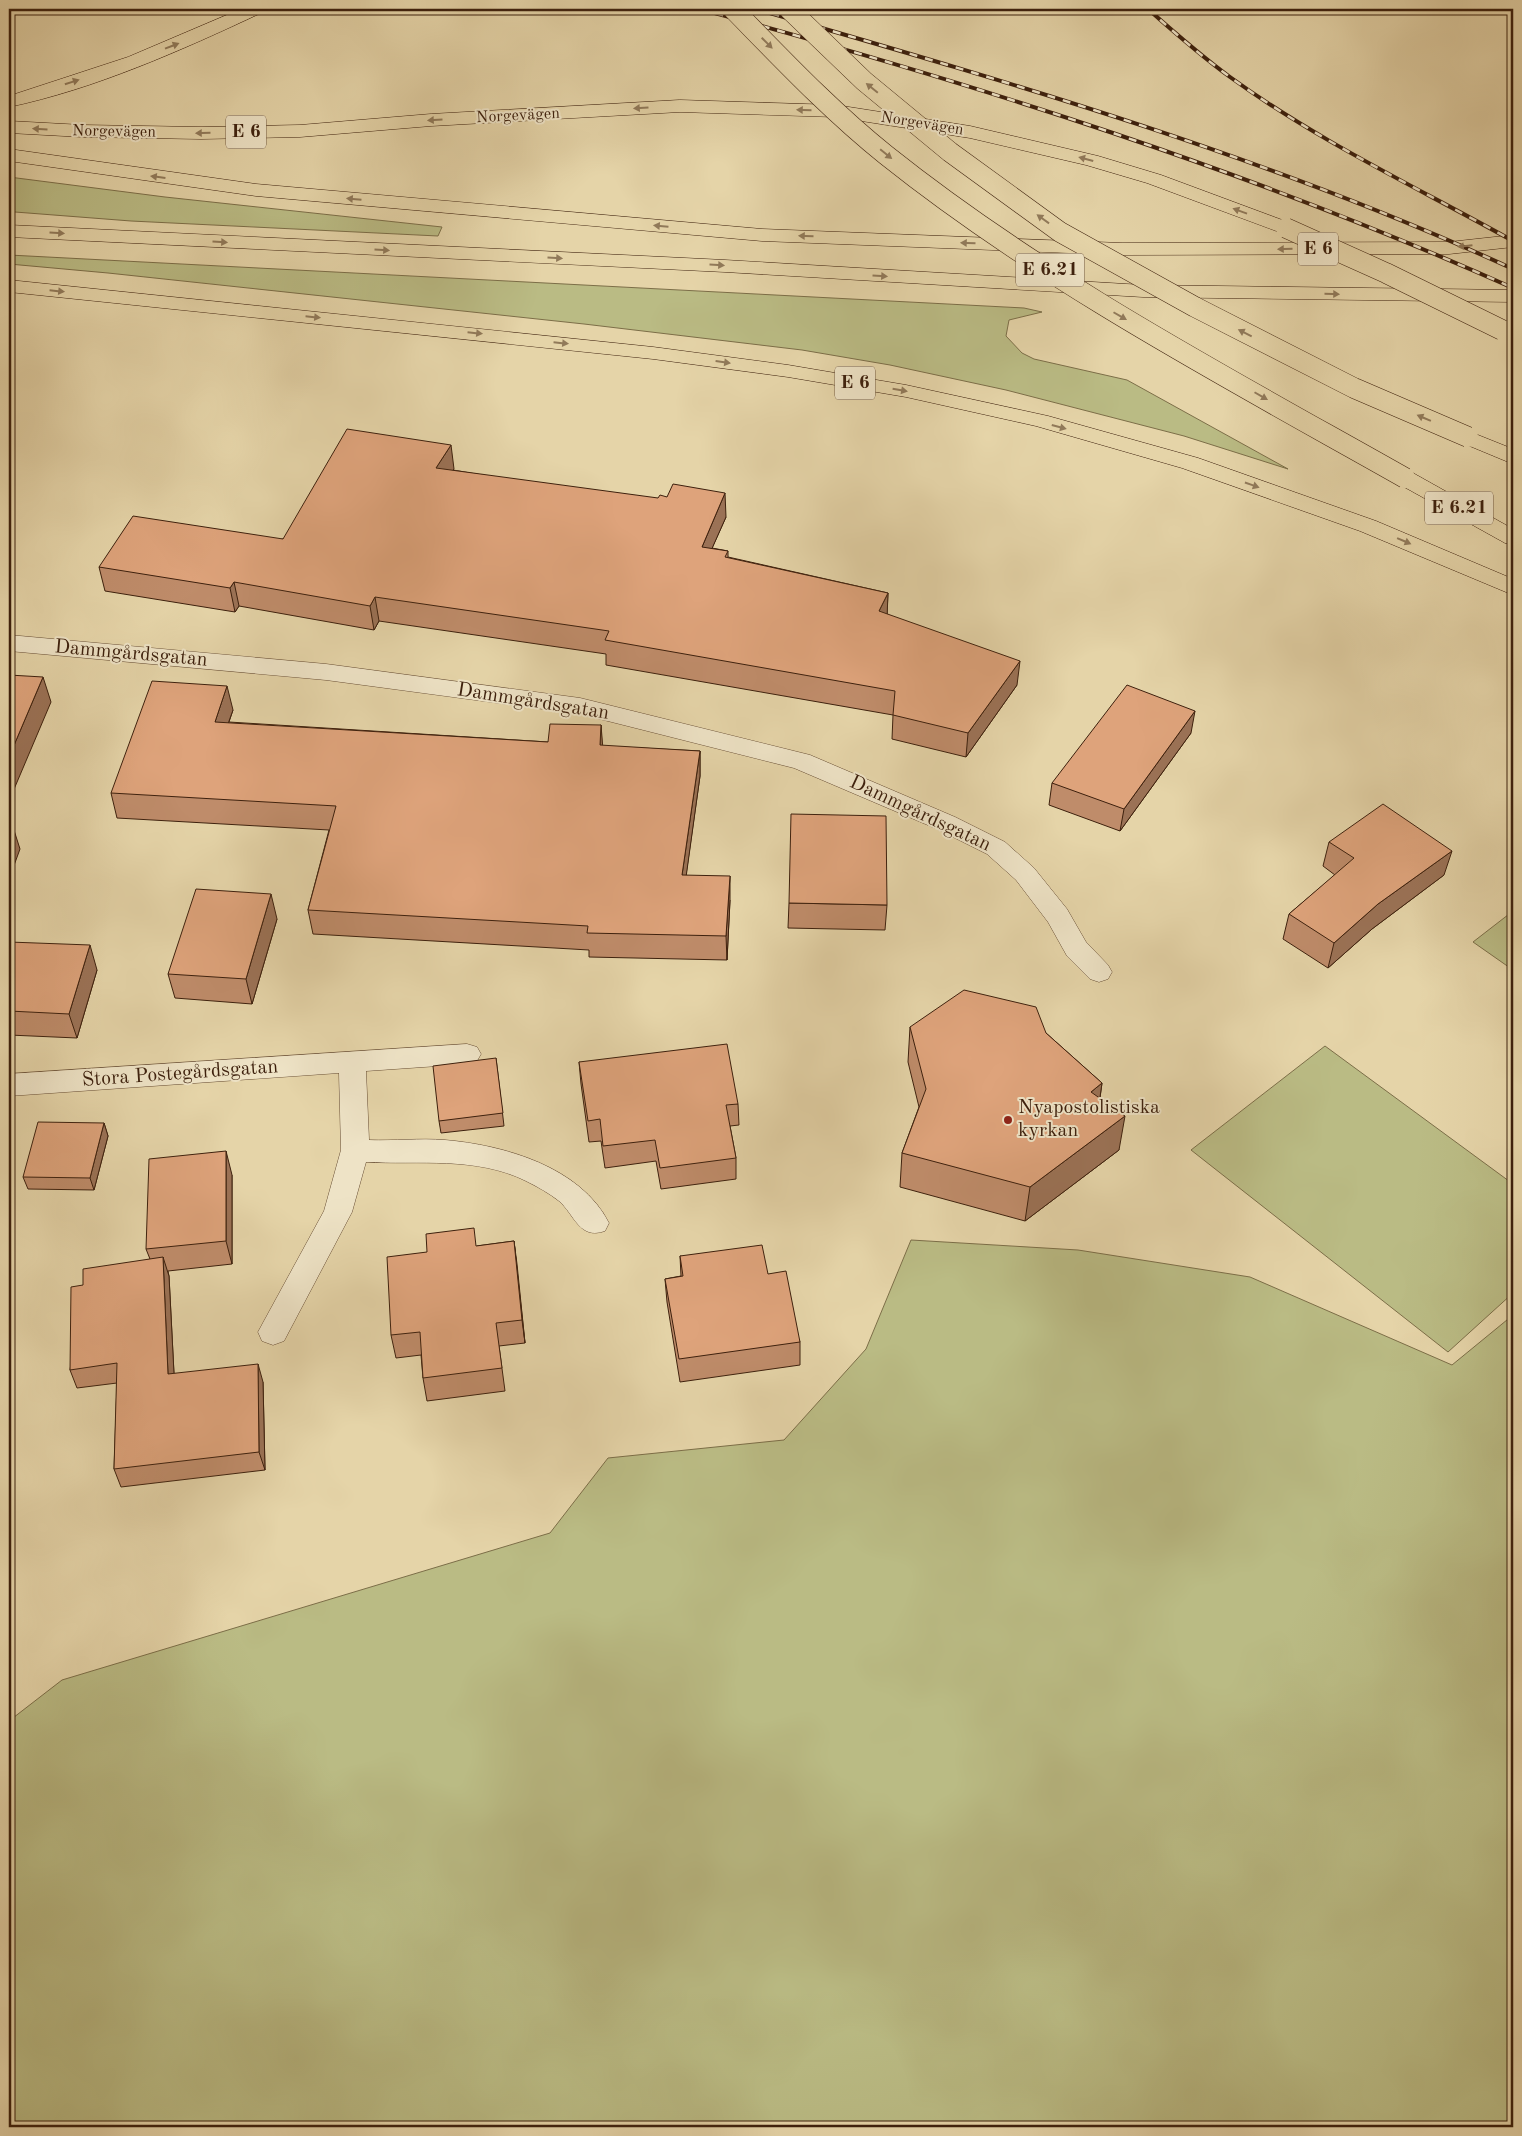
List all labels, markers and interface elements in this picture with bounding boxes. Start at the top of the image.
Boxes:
one-way arrow [761,37,773,49]
one-way arrow [165,42,179,50]
one-way arrow [65,78,80,86]
one-way arrow [866,83,879,94]
one-way arrow [633,105,649,113]
one-way arrow [796,105,812,113]
street label: Norgevägen [476,106,561,126]
street label: Norgevägen [879,110,965,139]
road number: E 6 [226,115,266,148]
one-way arrow [426,116,442,124]
street label: Norgevägen [72,123,156,141]
one-way arrow [32,125,48,133]
one-way arrow [194,129,210,137]
one-way arrow [879,148,891,160]
one-way arrow [1079,155,1094,163]
one-way arrow [150,173,166,181]
one-way arrow [346,195,362,203]
one-way arrow [1233,207,1248,214]
one-way arrow [1036,214,1050,224]
one-way arrow [652,222,668,230]
one-way arrow [50,230,66,238]
one-way arrow [798,232,814,240]
road number: E 6 [1298,232,1338,266]
one-way arrow [212,239,228,247]
one-way arrow [960,239,976,247]
one-way arrow [1456,242,1472,250]
one-way arrow [1277,245,1293,253]
one-way arrow [374,246,390,254]
one-way arrow [547,254,563,262]
road number: E 6.21 [1016,254,1084,286]
one-way arrow [710,262,726,270]
one-way arrow [872,272,888,280]
one-way arrow [50,287,66,295]
one-way arrow [1324,290,1340,298]
one-way arrow [1113,312,1127,320]
one-way arrow [306,313,322,321]
one-way arrow [1238,329,1253,337]
one-way arrow [467,330,483,338]
one-way arrow [554,339,570,347]
one-way arrow [715,358,731,366]
road number: E 6 [835,366,875,399]
one-way arrow [893,387,909,395]
one-way arrow [1255,392,1268,401]
one-way arrow [1417,413,1431,421]
one-way arrow [1051,423,1066,431]
one-way arrow [1244,482,1259,489]
road number: E 6.21 [1425,492,1493,524]
one-way arrow [1397,538,1411,546]
street label: Dammgårdsgatan [54,637,209,671]
street label: Dammgårdsgatan [456,680,611,724]
street label: Dammgårdsgatan [846,772,994,856]
street label: Stora Postegårdsgatan [81,1057,279,1091]
place label: Nyapostolistiska kyrkan [1018,1098,1160,1141]
marker: Nyapostolistiska kyrkan [1002,1114,1014,1126]

